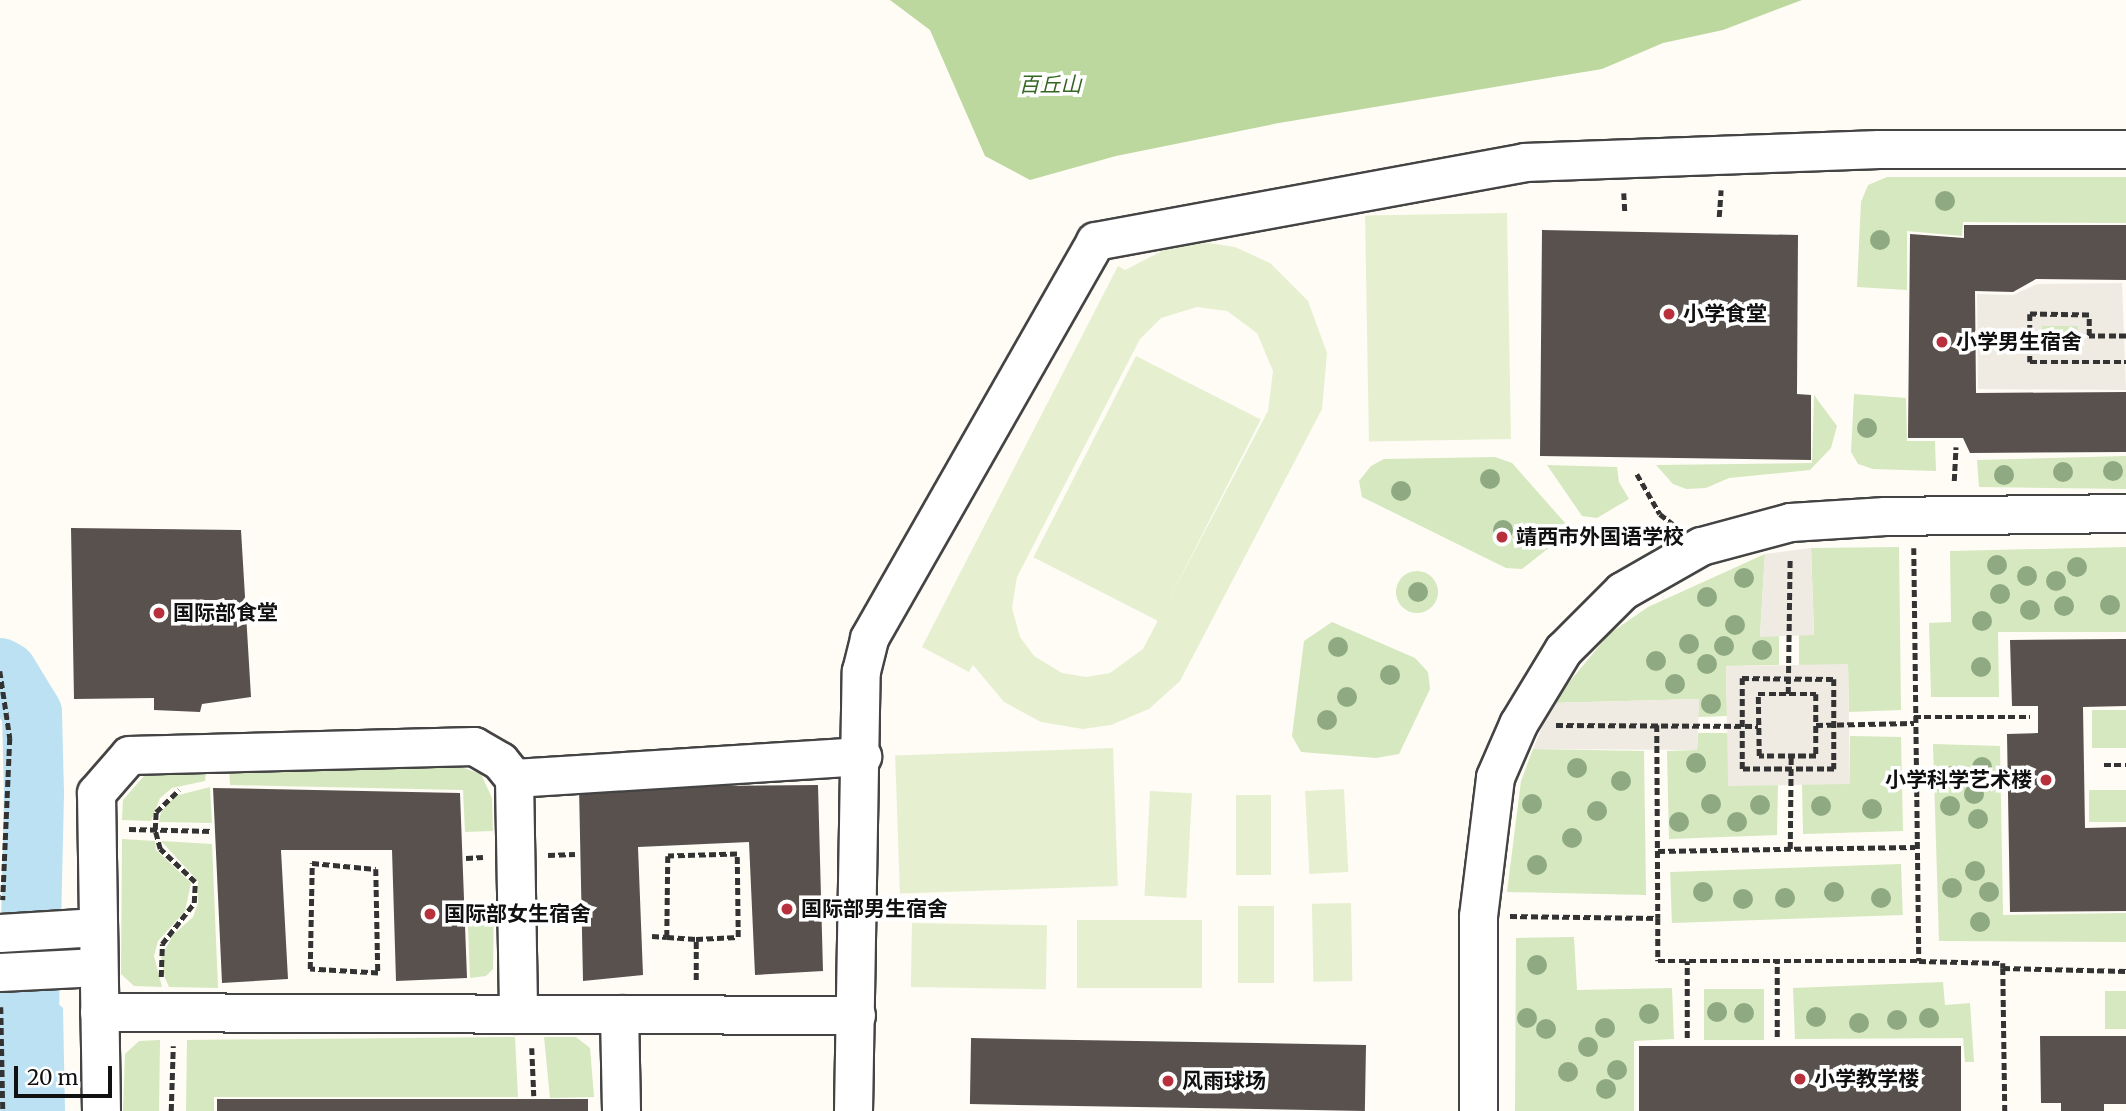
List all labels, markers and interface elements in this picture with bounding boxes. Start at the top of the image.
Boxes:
park label: 百丘山 [1019,72,1081,98]
place label: 小学食堂 [1683,301,1767,327]
marker: 小学食堂 [1661,306,1677,322]
place label: 小学男生宿舍 [1956,329,2082,355]
marker: 小学男生宿舍 [1934,334,1950,350]
place label: 靖西市外国语学校 [1516,524,1684,550]
marker: 靖西市外国语学校 [1494,529,1510,545]
place label: 国际部食堂 [173,600,278,626]
marker: 国际部食堂 [151,605,167,621]
place label: 小学科学艺术楼 [1885,767,2032,793]
marker: 小学科学艺术楼 [2038,772,2054,788]
place label: 国际部男生宿舍 [801,896,948,922]
place label: 国际部女生宿舍 [444,901,591,927]
marker: 国际部男生宿舍 [779,901,795,917]
marker: 国际部女生宿舍 [422,906,438,922]
scale bar [18,1052,116,1096]
text: 20 m [27,1064,78,1091]
place label: 小学教学楼 [1814,1066,1919,1092]
place label: 风雨球场 [1182,1068,1266,1094]
marker: 小学教学楼 [1792,1071,1808,1087]
marker: 风雨球场 [1160,1073,1176,1089]

